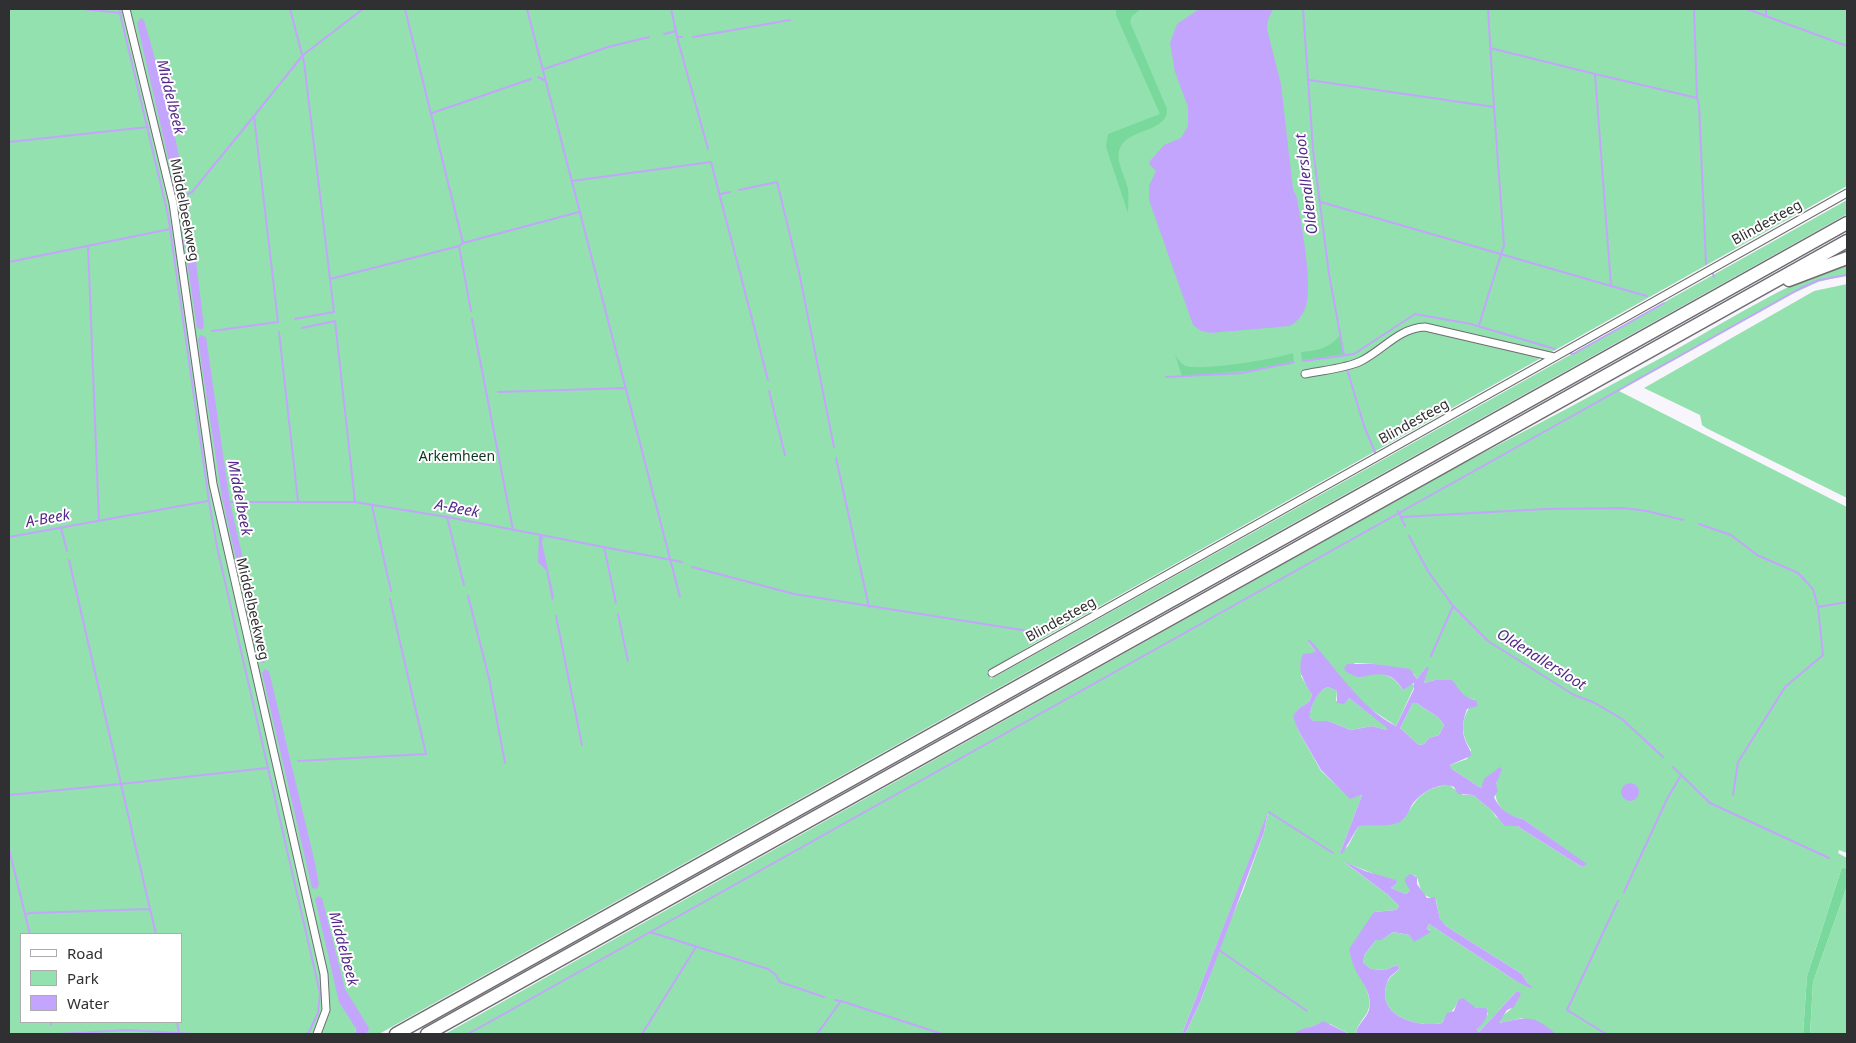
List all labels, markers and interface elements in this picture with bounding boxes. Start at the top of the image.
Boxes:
water label: Middelbeek [152,58,188,136]
water label: Oldenallersloot [1292,133,1322,235]
street label: Middelbeekweg [166,157,202,263]
street label: Blindesteeg [1729,197,1805,249]
street label: Blindesteeg [1376,396,1452,448]
park label: Arkemheen [419,449,495,465]
water label: Middelbeek [223,459,255,537]
water label: A-Beek [433,496,481,522]
water label: A-Beek [25,506,71,532]
street label: Middelbeekweg [232,556,272,662]
street label: Blindesteeg [1023,594,1099,646]
water label: Oldenallersloot [1493,625,1589,695]
water label: Middelbeek [324,910,362,988]
legend [20,933,182,1023]
text: Road [67,943,103,963]
text: Park [67,968,99,988]
text: Water [67,993,109,1013]

